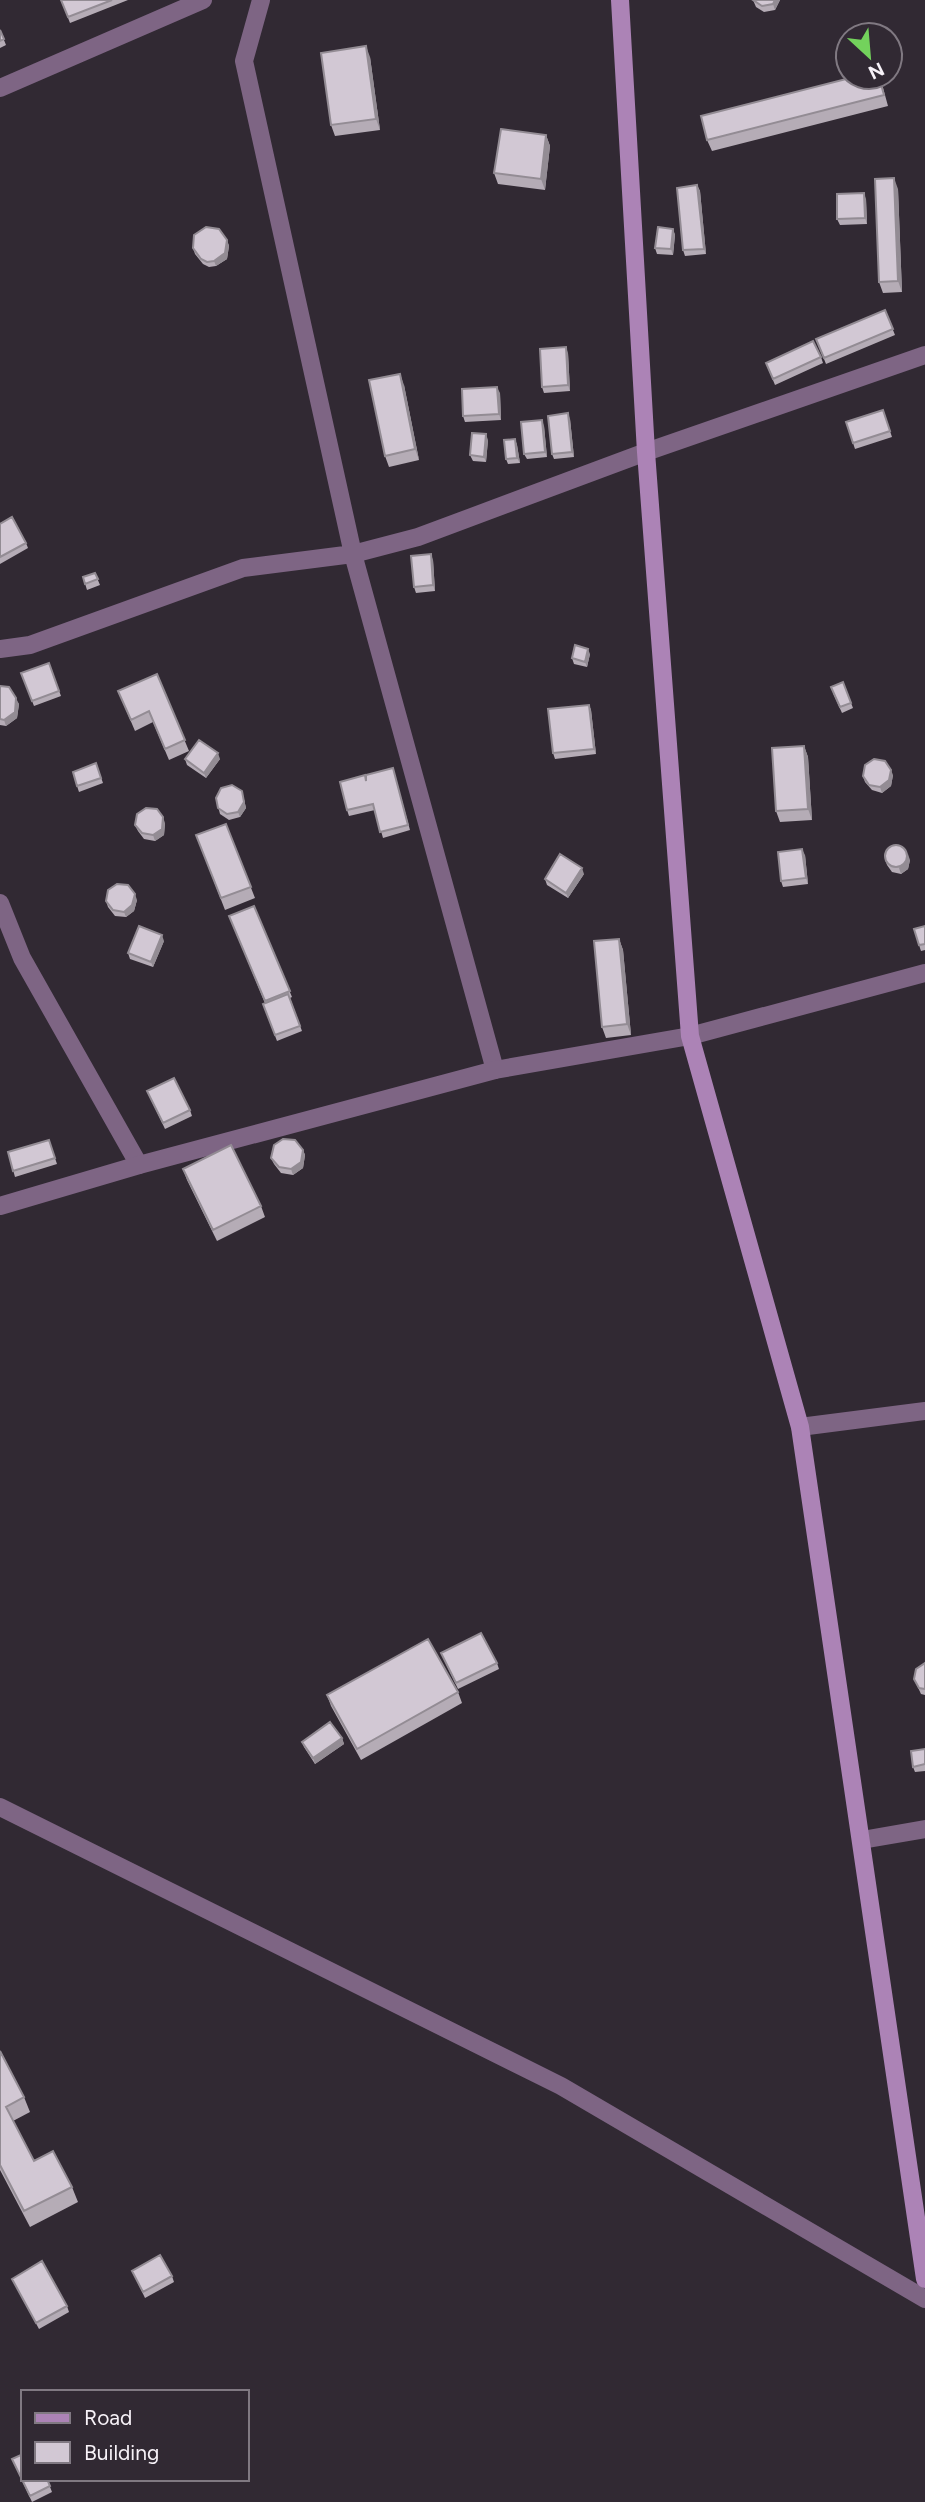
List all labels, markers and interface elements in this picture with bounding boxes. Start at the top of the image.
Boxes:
north arrow [834,21,904,91]
text: N [865,57,888,84]
legend [21,2390,248,2481]
text: Road [84,2405,132,2430]
text: Building [84,2440,159,2465]

